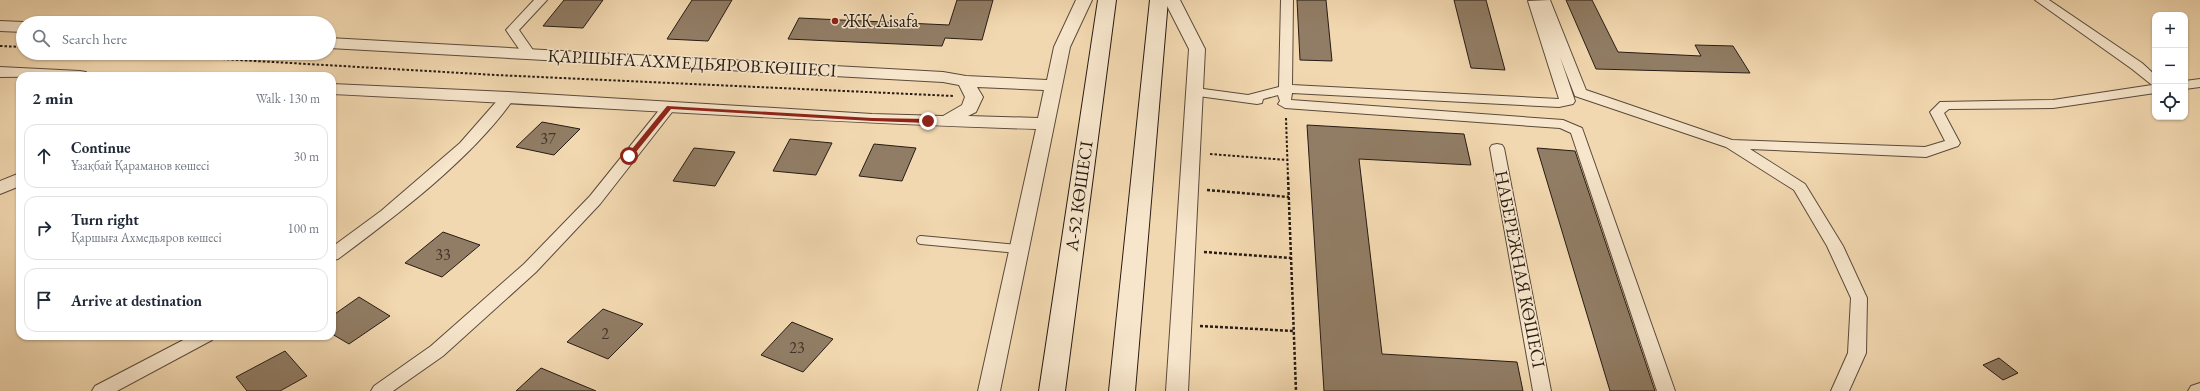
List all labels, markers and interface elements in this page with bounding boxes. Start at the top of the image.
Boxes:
place label: ЖК Aisafa [842,9,919,32]
map controls [2152,12,2188,120]
button: + [2152,12,2188,48]
search box [16,16,336,60]
marker: ЖК Aisafa [830,16,840,26]
icon: search [30,27,52,49]
text: Search here [62,29,127,48]
street label: ҚАРШЫҒА АХМЕДЬЯРОВ КӨШЕСІ [547,43,837,82]
button: − [2152,48,2188,84]
button: locate [2152,84,2188,120]
text: 2 min [32,87,73,109]
text: Walk · 130 m [256,90,320,107]
route end [919,112,937,130]
house number: 37 [540,128,556,149]
text: Continue [71,138,131,157]
street label: А-52 КӨШЕСІ [1059,139,1098,253]
icon: ahead [33,145,55,167]
route start [620,147,638,165]
text: 30 m [294,148,319,165]
text: Ұзақбай Қараманов көшесі [71,157,209,174]
street label: НАБЕРЕЖНАЯ КӨШЕСІ [1490,168,1551,370]
text: Turn right [71,210,139,229]
icon: right [33,217,55,239]
text: 100 m [288,220,319,237]
text: Қаршыға Ахмедьяров көшесі [71,229,222,246]
house number: 33 [435,244,451,265]
icon: arrive [33,289,55,311]
text: Arrive at destination [71,291,202,310]
house number: 2 [601,323,609,344]
house number: 23 [789,337,805,358]

